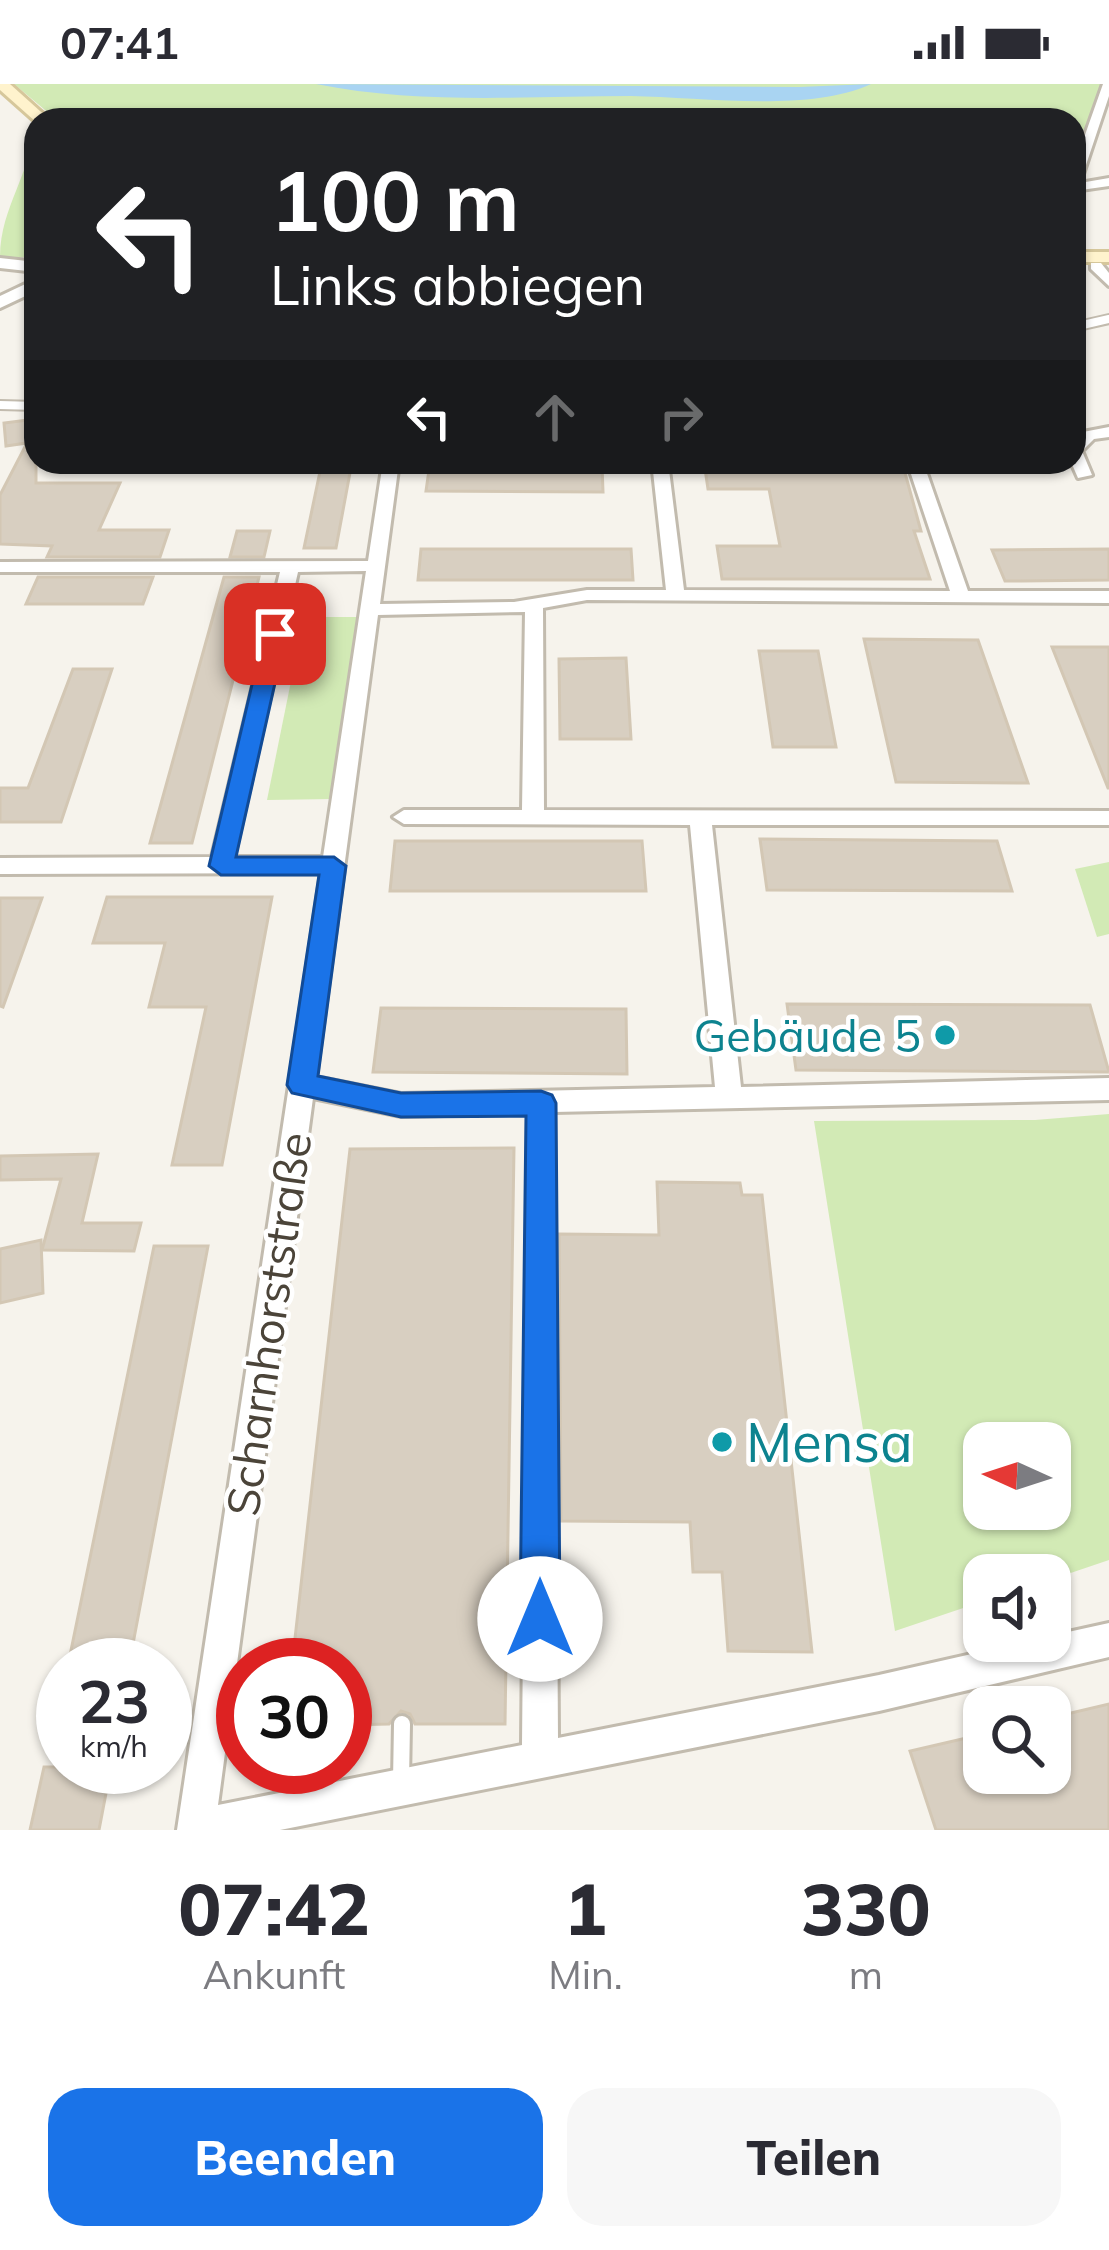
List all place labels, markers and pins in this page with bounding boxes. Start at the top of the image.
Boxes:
pin [224,583,326,685]
place label: Gebäude 5 [693,1007,921,1063]
marker: Gebäude 5 [932,1022,958,1048]
place label: Mensa [746,1408,913,1476]
marker: Mensa [709,1429,735,1455]

